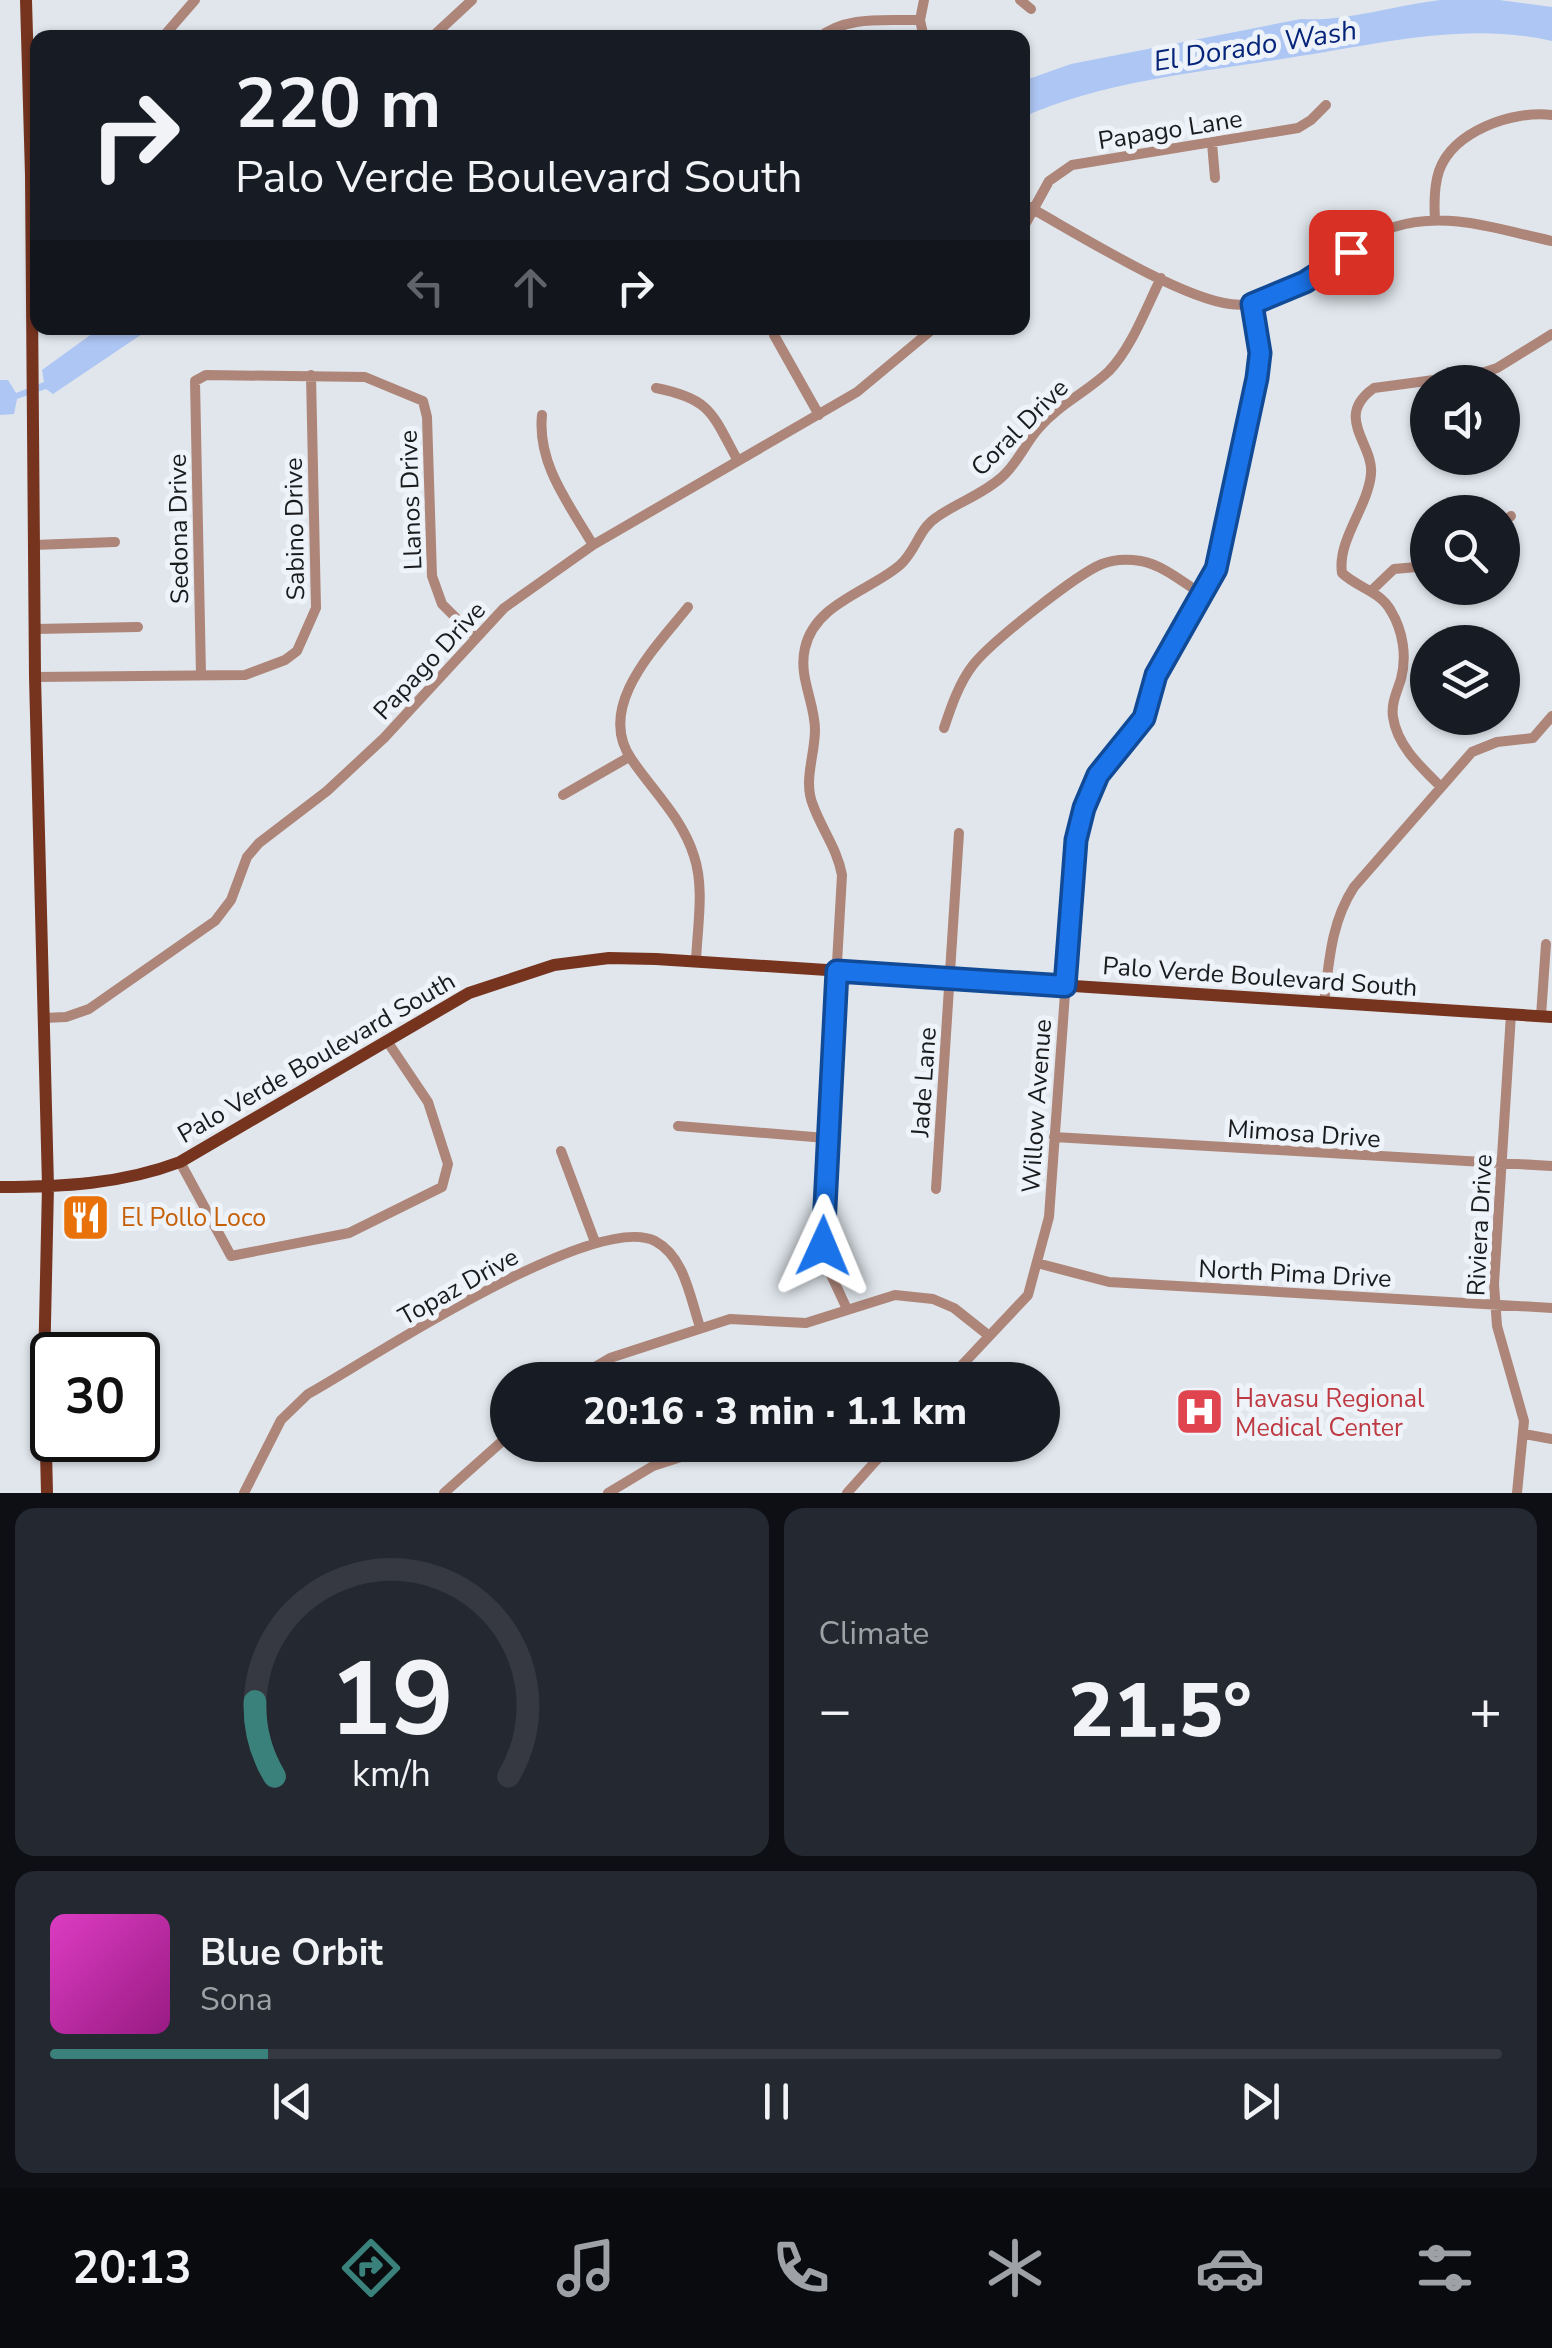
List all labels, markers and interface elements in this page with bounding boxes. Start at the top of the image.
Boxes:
water label: El Dorado Wash [1151,11,1360,81]
text: 220 m [235,56,441,152]
icon: right [70,70,200,200]
street label: Papago Lane [1096,102,1245,158]
text: Palo Verde Boulevard South [235,147,803,208]
pin [1309,210,1394,295]
icon: arrive [1324,225,1379,280]
icon: left [398,260,453,315]
icon: ahead [503,260,558,315]
icon: right [608,260,663,315]
map controls [1410,365,1520,735]
button: sound [1410,365,1520,475]
street label: Coral Drive [963,371,1076,484]
street label: Llanos Drive [392,429,430,571]
street label: Sedona Drive [161,454,197,604]
street label: Sabino Drive [277,457,313,601]
button: search [1410,495,1520,605]
street label: Papago Drive [366,594,494,727]
button: layers [1410,625,1520,735]
street label: Palo Verde Boulevard South [1101,949,1418,1005]
street label: Palo Verde Boulevard South [171,964,462,1151]
street label: Willow Avenue [1014,1018,1060,1194]
street label: Jade Lane [903,1026,945,1139]
street label: Mimosa Drive [1226,1112,1382,1156]
street label: Riviera Drive [1459,1153,1501,1297]
restaurant icon: El Pollo Loco [60,1191,112,1243]
position arrow [771,1194,875,1298]
place label: El Pollo Loco [121,1201,266,1235]
street label: Topaz Drive [392,1240,525,1334]
street label: North Pima Drive [1197,1252,1392,1296]
speed limit sign: 30 [30,1332,160,1462]
place label: Havasu Regional Medical Center [1235,1382,1425,1445]
text: 20:16 · 3 min · 1.1 km [583,1386,967,1437]
hospital icon: Havasu Regional Medical Center [1174,1386,1226,1438]
text: Climate [819,1612,929,1655]
text: 19 [329,1629,454,1771]
text: 21.5° [1069,1660,1252,1762]
text: − [819,1673,852,1748]
text: + [1469,1673,1502,1748]
text: km/h [352,1750,431,1799]
text: Blue Orbit [200,1927,383,1978]
text: Sona [200,1978,273,2021]
icon: previous [265,2074,320,2129]
icon: pause [749,2074,804,2129]
icon: next [1233,2074,1288,2129]
icon: directions [336,2233,406,2303]
icon: music [551,2233,621,2303]
icon: phone [766,2233,836,2303]
icon: climate [980,2233,1050,2303]
icon: car [1195,2233,1265,2303]
icon: filters [1410,2233,1480,2303]
text: 20:13 [72,2238,192,2299]

